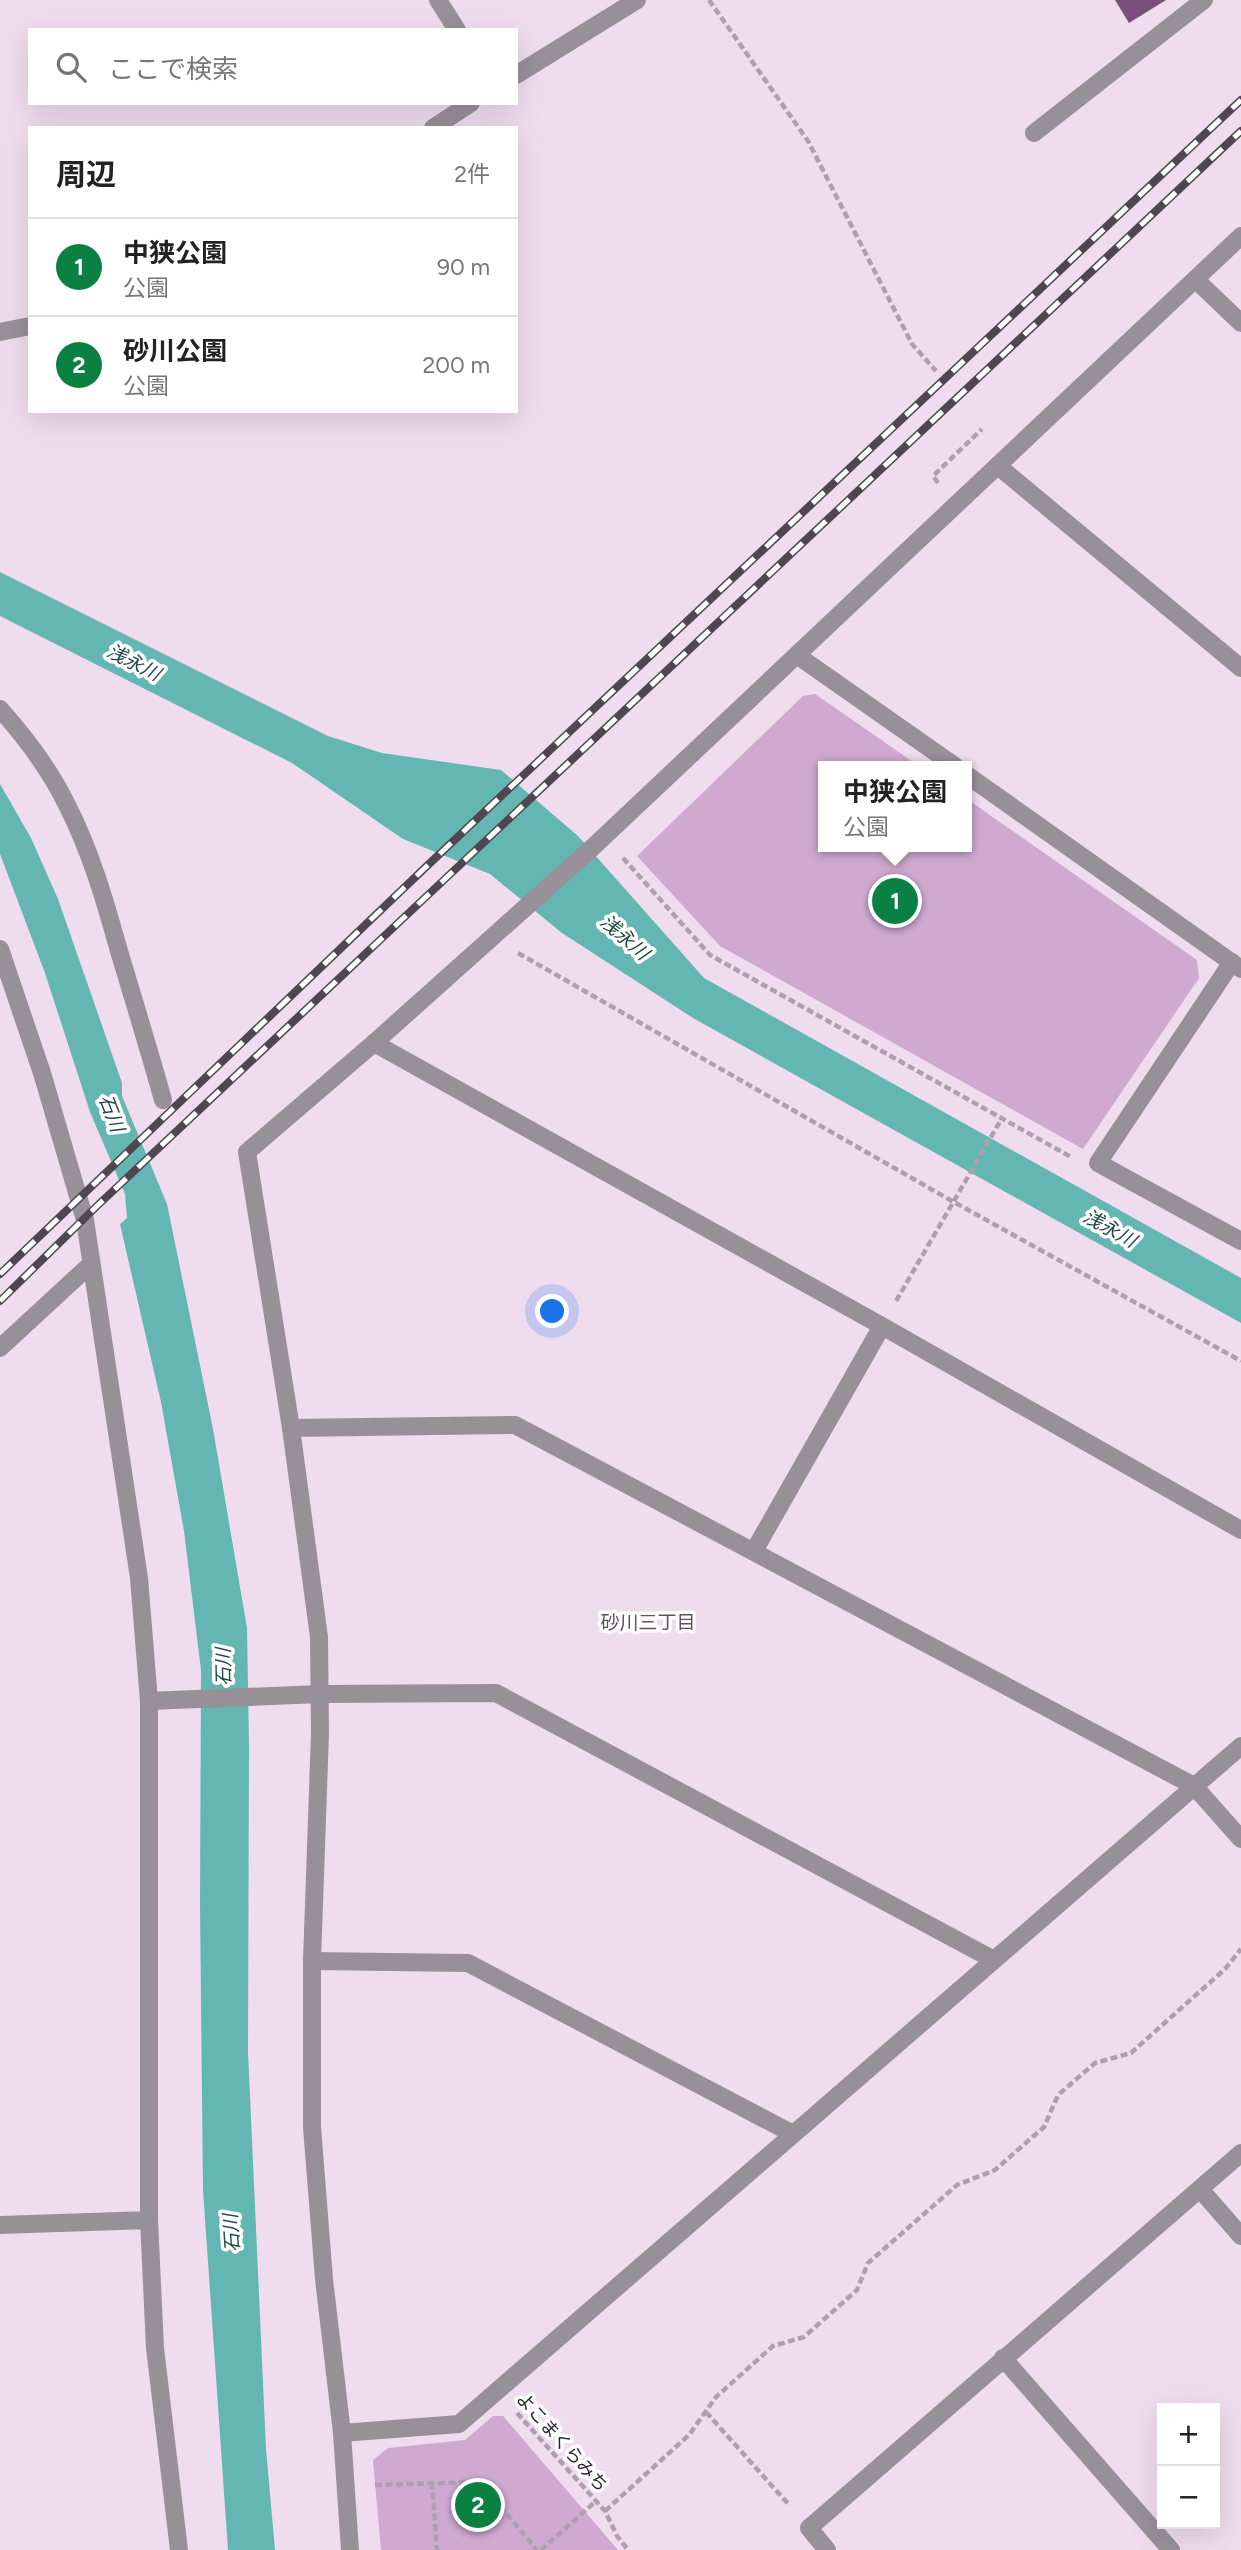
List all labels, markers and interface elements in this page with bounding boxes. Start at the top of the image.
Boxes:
search box [28,28,518,105]
icon: search [52,48,90,86]
text: ここで検索 [108,53,238,85]
text: 周辺 [56,156,116,193]
text: 2件 [454,160,490,188]
text: 中狭公園 [123,237,227,269]
text: 1 [74,253,84,281]
text: 90 m [437,253,490,281]
text: 公園 [123,274,169,302]
text: 砂川公園 [123,335,227,367]
text: 2 [72,351,86,379]
text: 200 m [422,351,490,379]
text: 公園 [123,372,169,400]
water label: 浅永川 [103,639,166,687]
popup [818,761,972,852]
text: 中狭公園 [843,776,947,808]
text: 公園 [843,813,889,841]
pin: 1 [872,875,918,927]
water label: 浅永川 [596,910,655,966]
water label: 石川 [94,1091,130,1137]
water label: 浅永川 [1079,1205,1142,1253]
your location [535,1294,569,1328]
district label: 砂川三丁目 [600,1611,696,1634]
water label: 石川 [212,1646,235,1686]
water label: 石川 [219,2211,244,2253]
street label: よこまくらみち [512,2388,612,2496]
map controls [1157,2403,1220,2529]
button: + [1157,2403,1220,2466]
button: − [1157,2466,1220,2529]
pin: 2 [455,2479,501,2531]

